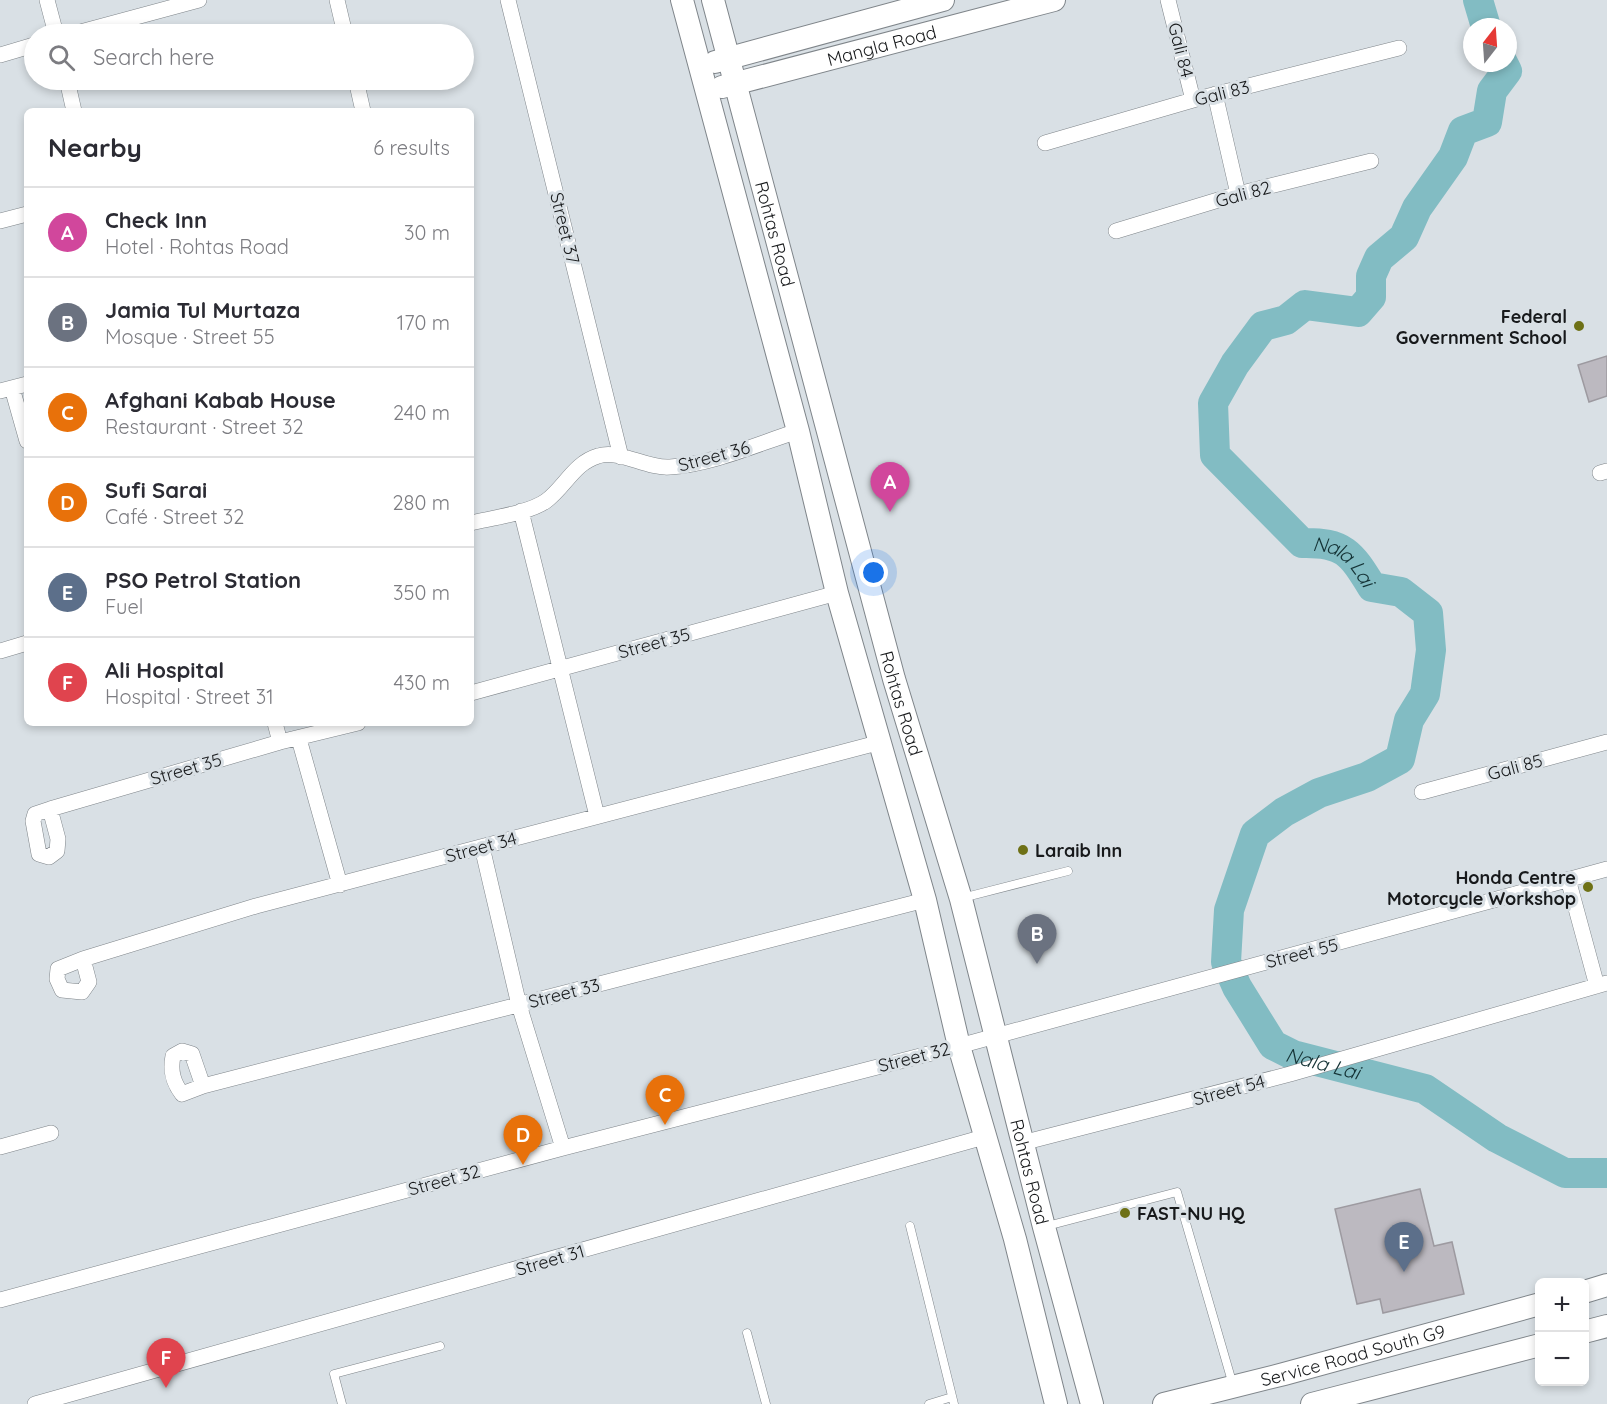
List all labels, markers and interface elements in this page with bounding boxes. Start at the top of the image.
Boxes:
north arrow [1463,18,1517,72]
street label: Mangla Road [824,20,939,71]
street label: Gali 84 [1163,20,1199,80]
search box [24,24,474,90]
icon: search [45,41,78,74]
text: Search here [93,43,214,71]
street label: Gali 83 [1192,75,1252,111]
text: Nearby [48,131,142,164]
text: 6 results [373,135,450,160]
street label: Gali 82 [1213,176,1273,212]
street label: Rohtas Road [750,179,800,289]
street label: Street 37 [545,190,585,266]
text: Check Inn [105,206,207,234]
text: A [61,220,74,245]
text: 30 m [404,220,450,245]
text: Hotel · Rohtas Road [105,234,289,259]
text: Jamia Tul Murtaza [105,296,300,324]
place label: Federal Government School [1396,305,1567,349]
text: B [61,310,74,335]
text: 170 m [397,310,450,335]
marker: Federal Government School [1572,319,1586,333]
text: Mosque · Street 55 [105,324,275,349]
text: Afghani Kabab House [105,386,336,414]
text: C [61,400,74,425]
text: 240 m [393,400,450,425]
text: Restaurant · Street 32 [105,414,303,439]
street label: Street 36 [676,435,753,477]
pin: A [870,462,910,512]
text: Sufi Sarai [105,476,207,504]
text: D [60,490,75,515]
text: 280 m [393,490,450,515]
text: Café · Street 32 [105,504,244,529]
water label: Nala Lai [1312,530,1383,593]
your location [859,558,888,587]
text: PSO Petrol Station [105,566,301,594]
text: E [62,580,73,605]
text: 350 m [393,580,450,605]
text: Fuel [105,594,143,619]
street label: Street 35 [616,622,692,664]
street label: Rohtas Road [875,648,928,758]
text: Ali Hospital [105,656,224,684]
text: F [62,670,73,695]
text: 430 m [393,670,450,695]
text: Hospital · Street 31 [105,684,274,709]
street label: Street 35 [148,748,224,790]
street label: Gali 85 [1485,749,1545,785]
street label: Street 34 [443,826,519,868]
place label: Laraib Inn [1035,839,1122,862]
marker: Laraib Inn [1016,843,1030,857]
place label: Honda Centre Motorcycle Workshop [1387,866,1576,910]
marker: Honda Centre Motorcycle Workshop [1581,880,1595,894]
pin: B [1018,914,1056,964]
street label: Street 55 [1263,933,1341,973]
street label: Street 33 [526,973,602,1013]
street label: Street 32 [876,1037,952,1077]
water label: Nala Lai [1283,1041,1365,1085]
street label: Street 54 [1191,1069,1267,1111]
pin: C [646,1076,684,1125]
pin: D [504,1116,542,1165]
street label: Rohtas Road [1006,1116,1054,1227]
street label: Street 32 [406,1159,483,1201]
place label: FAST-NU HQ [1137,1202,1246,1225]
marker: FAST-NU HQ [1118,1206,1132,1220]
pin: E [1384,1222,1424,1272]
street label: Street 31 [513,1239,587,1281]
map controls [1535,1278,1589,1386]
button: + [1535,1278,1589,1332]
street label: Service Road South G9 [1258,1319,1448,1391]
button: − [1535,1332,1589,1386]
pin: F [146,1338,186,1388]

